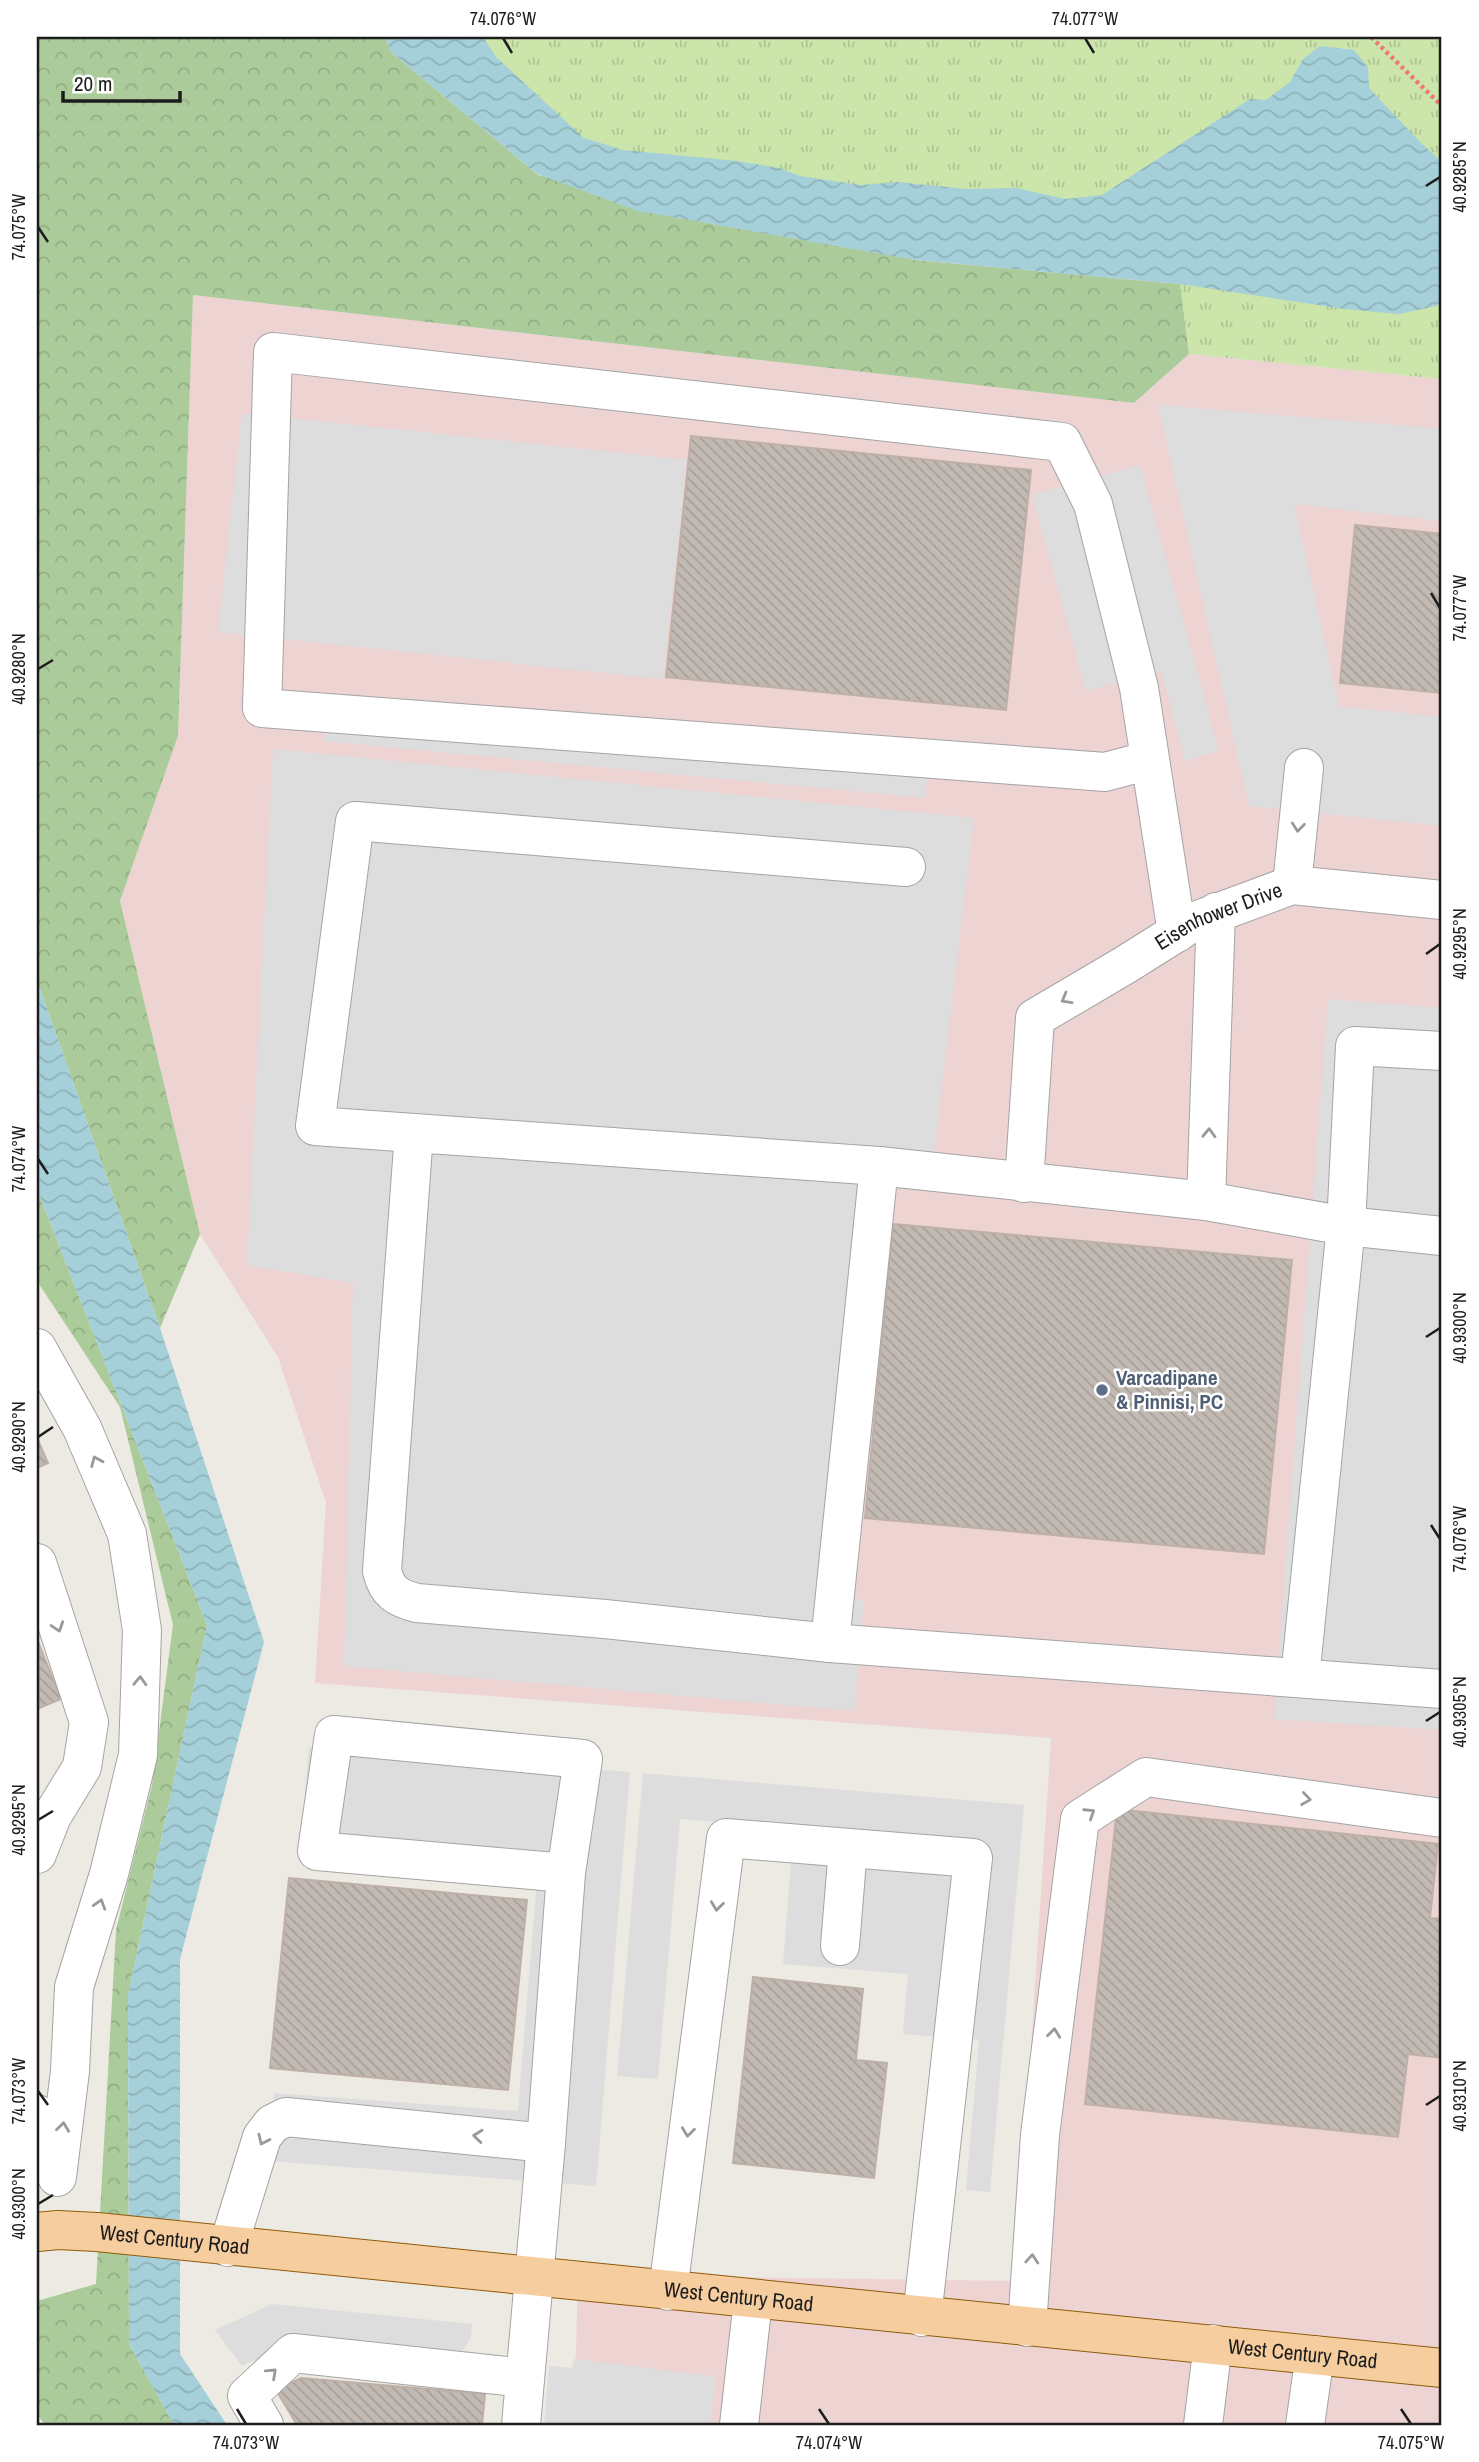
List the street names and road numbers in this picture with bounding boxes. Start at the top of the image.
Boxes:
street label: Eisenhower Drive [1149,875,1286,957]
street label: West Century Road [98,2217,251,2261]
street label: West Century Road [663,2274,815,2318]
street label: West Century Road [1227,2331,1379,2375]

